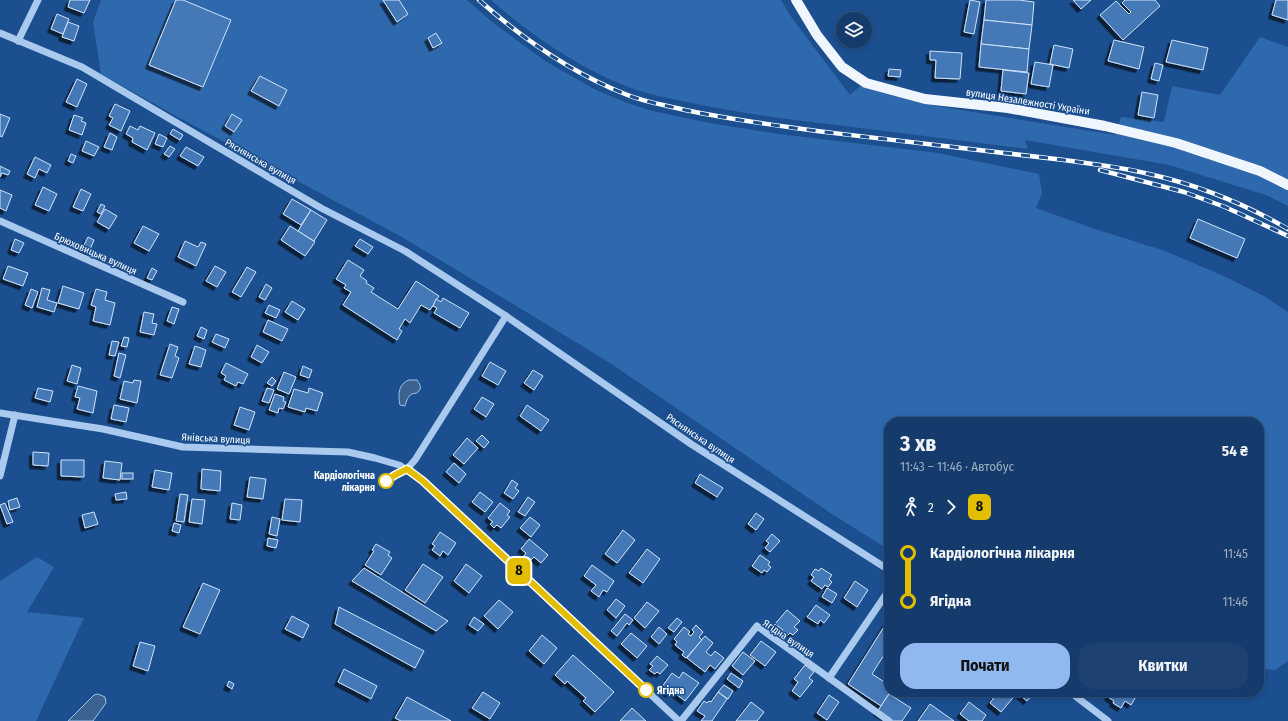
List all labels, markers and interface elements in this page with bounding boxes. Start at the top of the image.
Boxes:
map controls [836,12,872,48]
button: layers [836,12,872,48]
street label: вулиця Незалежності України [965,85,1091,118]
street label: Ряснянська вулиця [223,137,298,187]
street label: Брюховицька вулиця [52,230,139,278]
street label: Ряснянська вулиця [664,411,737,466]
street label: Янівська вулиця [181,430,251,447]
text: 3 хв [900,430,936,457]
text: 54 ₴ [1222,442,1248,460]
text: 11:43 – 11:46 · Автобус [900,459,1014,474]
place label: Кардіологічна лікарня [314,470,375,494]
marker: Кардіологічна лікарня [378,473,394,489]
icon: walk [900,496,922,518]
icon: forward [940,496,962,518]
text: 8 [976,498,983,515]
text: 2 [928,500,934,515]
text: Кардіологічна лікарня [930,544,1075,562]
text: 11:45 [1223,546,1248,561]
line badge: 8 [506,558,532,584]
text: 8 [515,562,523,579]
text: Ягідна [930,592,971,610]
text: 11:46 [1223,594,1248,609]
street label: Ягідна вулиця [760,616,817,660]
button: Почати [900,643,1070,689]
button: Квитки [1078,643,1248,689]
marker: Ягідна [638,682,654,698]
place label: Ягідна [657,685,684,697]

